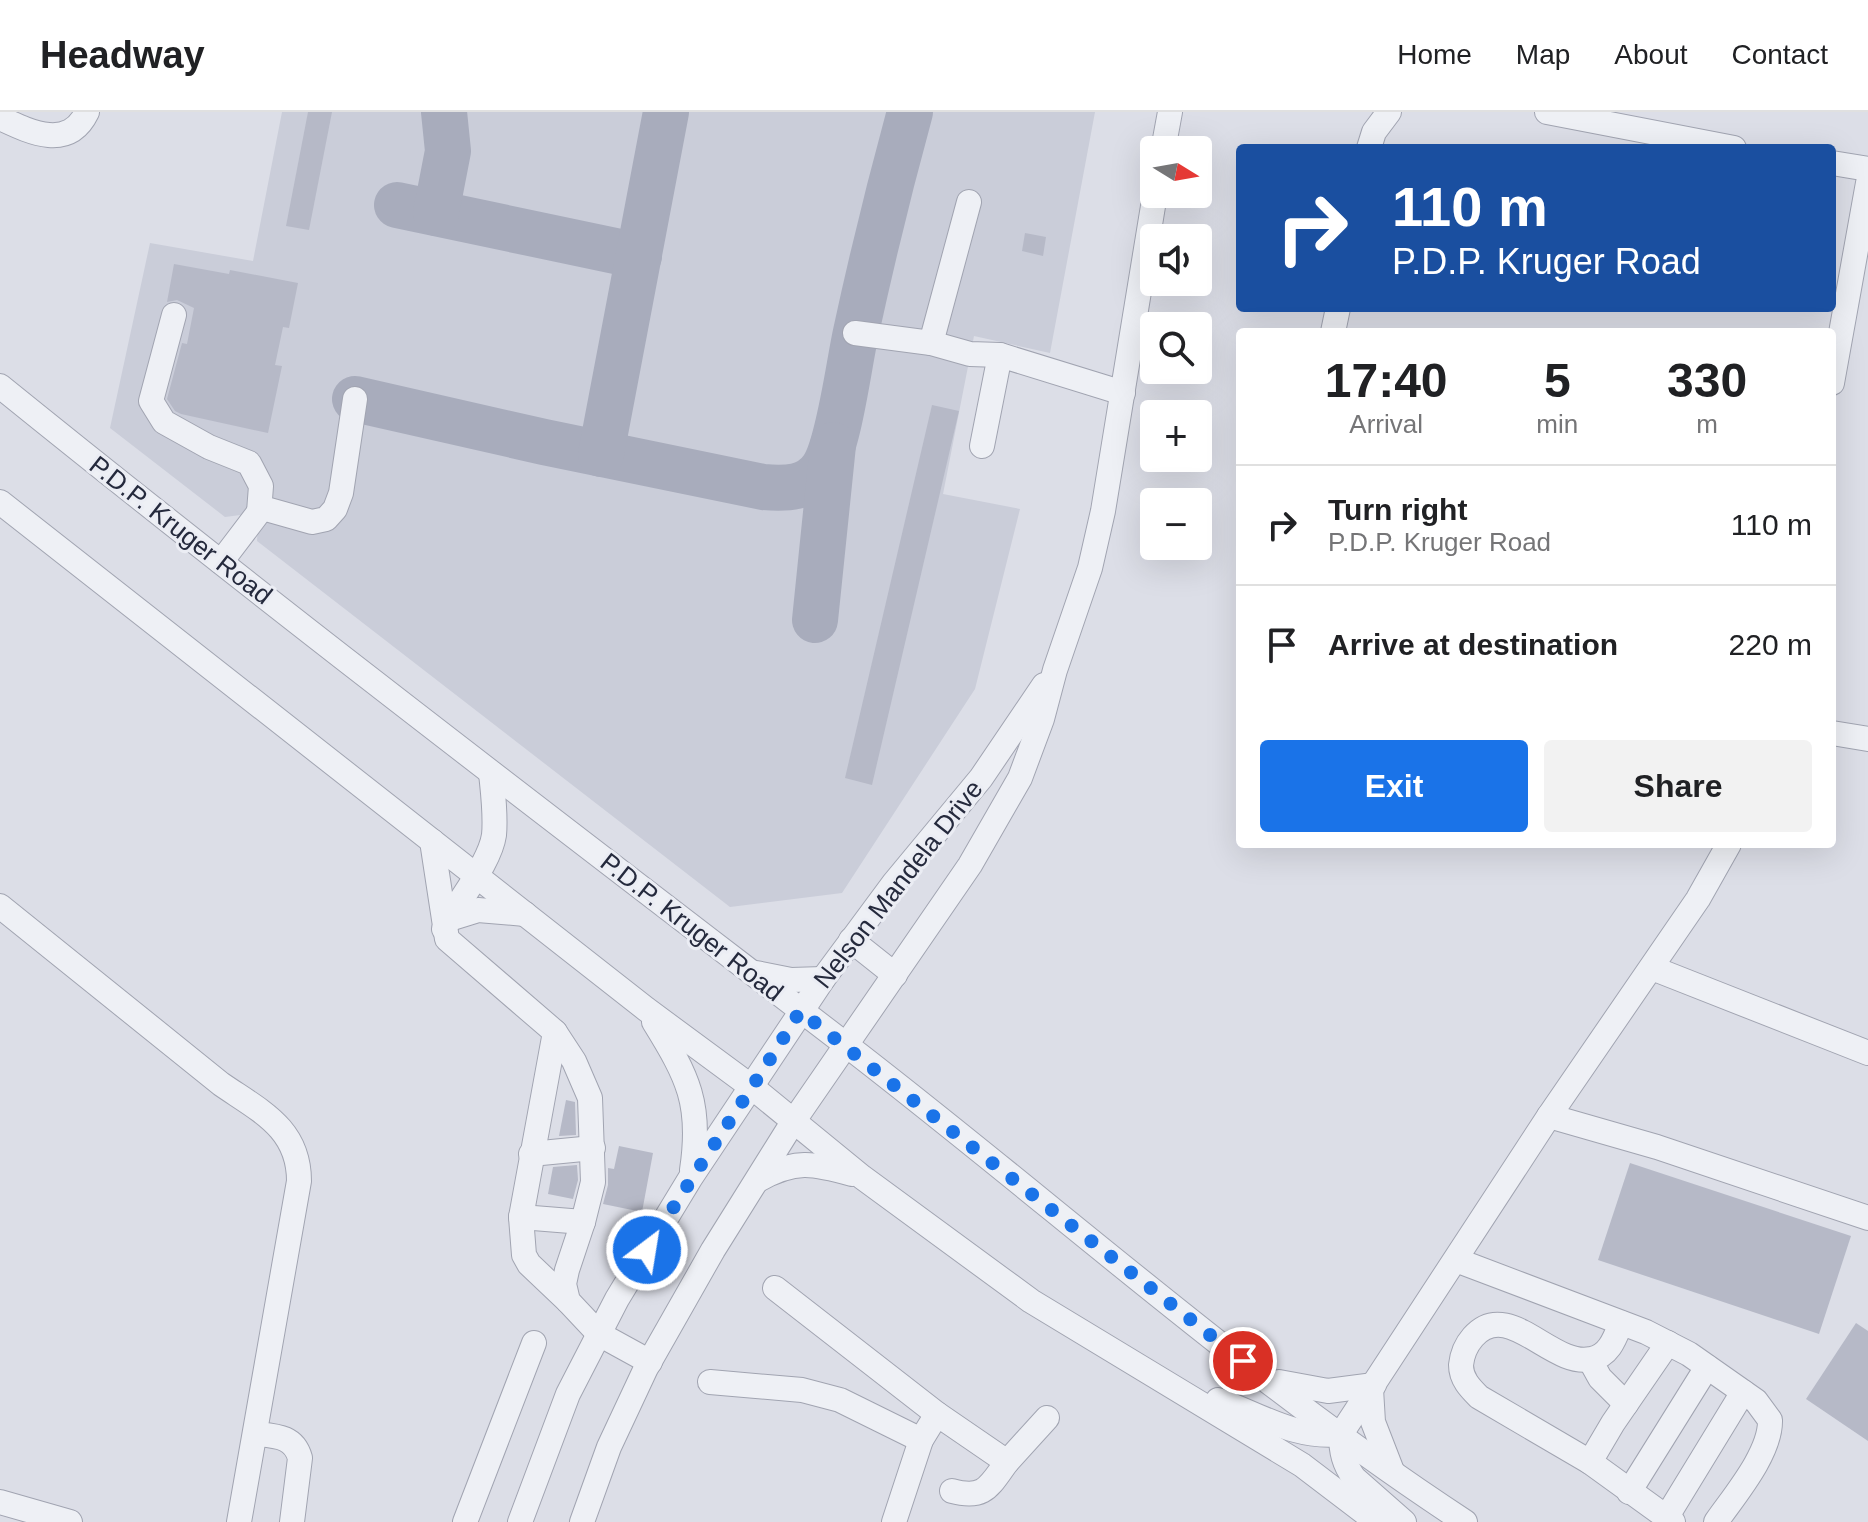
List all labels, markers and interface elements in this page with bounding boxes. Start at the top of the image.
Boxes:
text: Headway [40,34,205,76]
text: Home [1397,39,1472,70]
text: Map [1516,39,1570,70]
text: About [1614,39,1688,70]
text: Contact [1732,39,1828,70]
north arrow [1140,136,1212,208]
map controls [1140,136,1212,560]
text: 110 m [1392,175,1548,238]
icon: right [1260,176,1364,280]
button: sound [1140,224,1212,296]
text: P.D.P. Kruger Road [1392,241,1701,282]
button: search [1140,312,1212,384]
text: 17:40 [1325,354,1448,407]
text: 5 [1544,354,1571,407]
text: 330 [1667,354,1747,407]
button: + [1140,400,1212,472]
text: Arrival [1349,409,1423,439]
text: min [1536,409,1578,439]
text: m [1696,409,1718,439]
street label: P.D.P. Kruger Road [84,450,278,610]
button: − [1140,488,1212,560]
text: Turn right [1328,493,1467,526]
icon: right [1260,503,1304,547]
text: 110 m [1731,508,1812,541]
text: P.D.P. Kruger Road [1328,527,1551,557]
icon: arrive [1260,623,1304,667]
text: Arrive at destination [1328,628,1618,661]
text: 220 m [1729,628,1812,661]
button: Exit [1260,740,1528,832]
button: Share [1544,740,1812,832]
street label: Nelson Mandela Drive [807,774,989,994]
street label: P.D.P. Kruger Road [595,847,789,1007]
position arrow [605,1208,689,1292]
pin [1209,1327,1277,1395]
icon: arrive [1221,1339,1265,1383]

